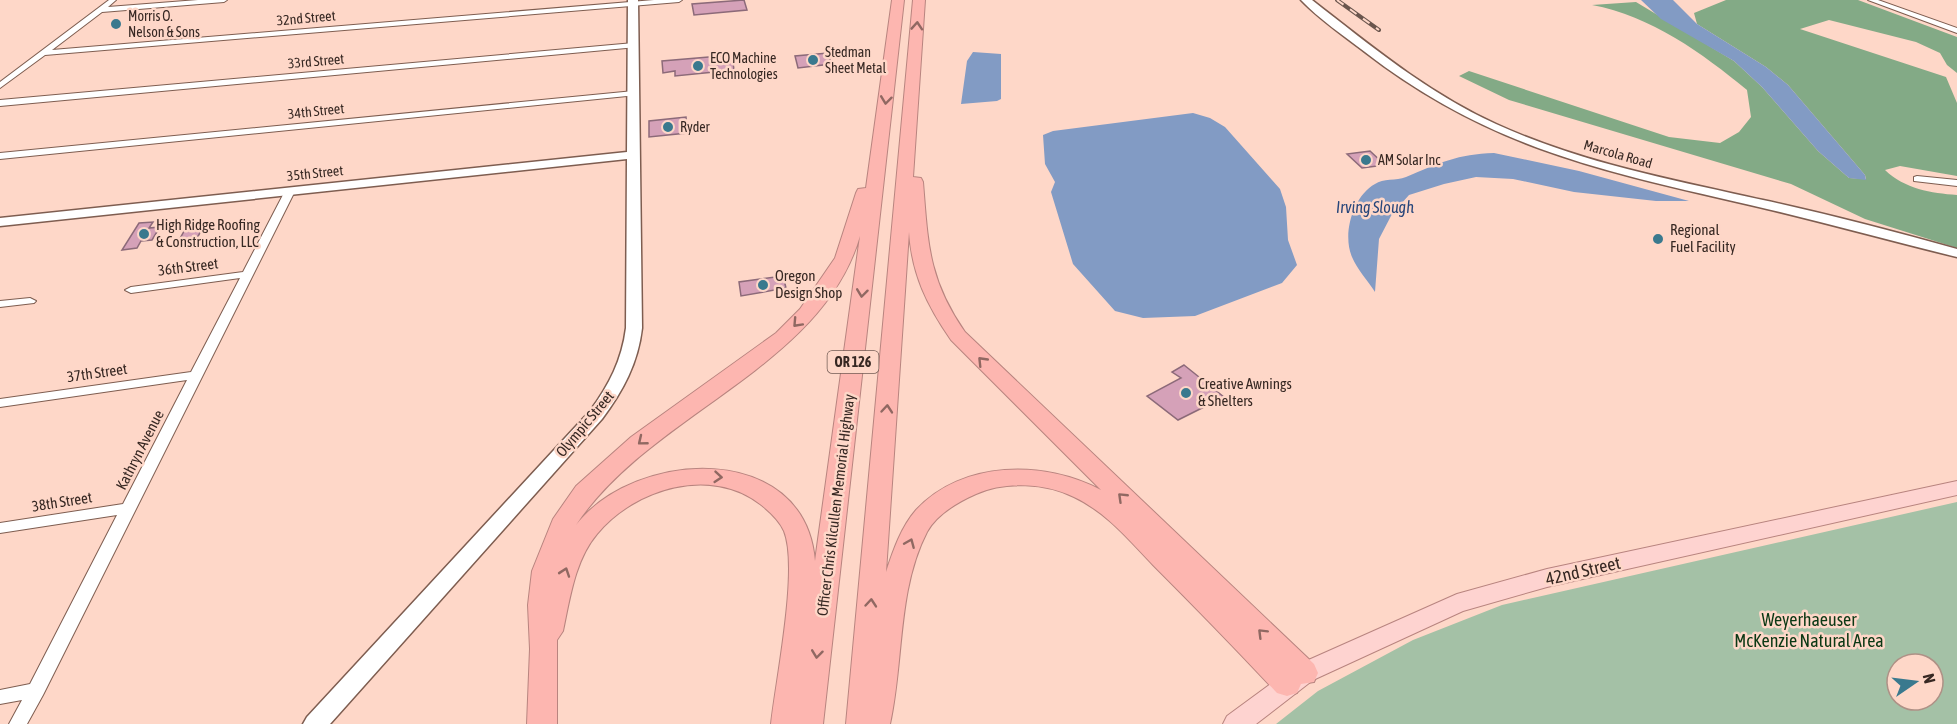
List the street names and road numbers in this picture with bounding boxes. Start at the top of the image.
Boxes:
street label: 32nd Street [276,7,336,29]
street label: 33rd Street [287,51,345,71]
street label: 34th Street [287,100,345,122]
street label: Marcola Road [1582,137,1654,171]
street label: 35th Street [286,162,344,184]
street label: 36th Street [157,254,219,279]
road number: OR 126 [828,351,878,373]
street label: 37th Street [66,360,128,385]
street label: Olympic Street [552,387,617,460]
street label: Officer Chris Kilcullen Memorial Highway [813,393,858,617]
street label: Kathryn Avenue [112,407,167,492]
street label: 38th Street [31,488,93,515]
street label: 42nd Street [1543,552,1622,589]

